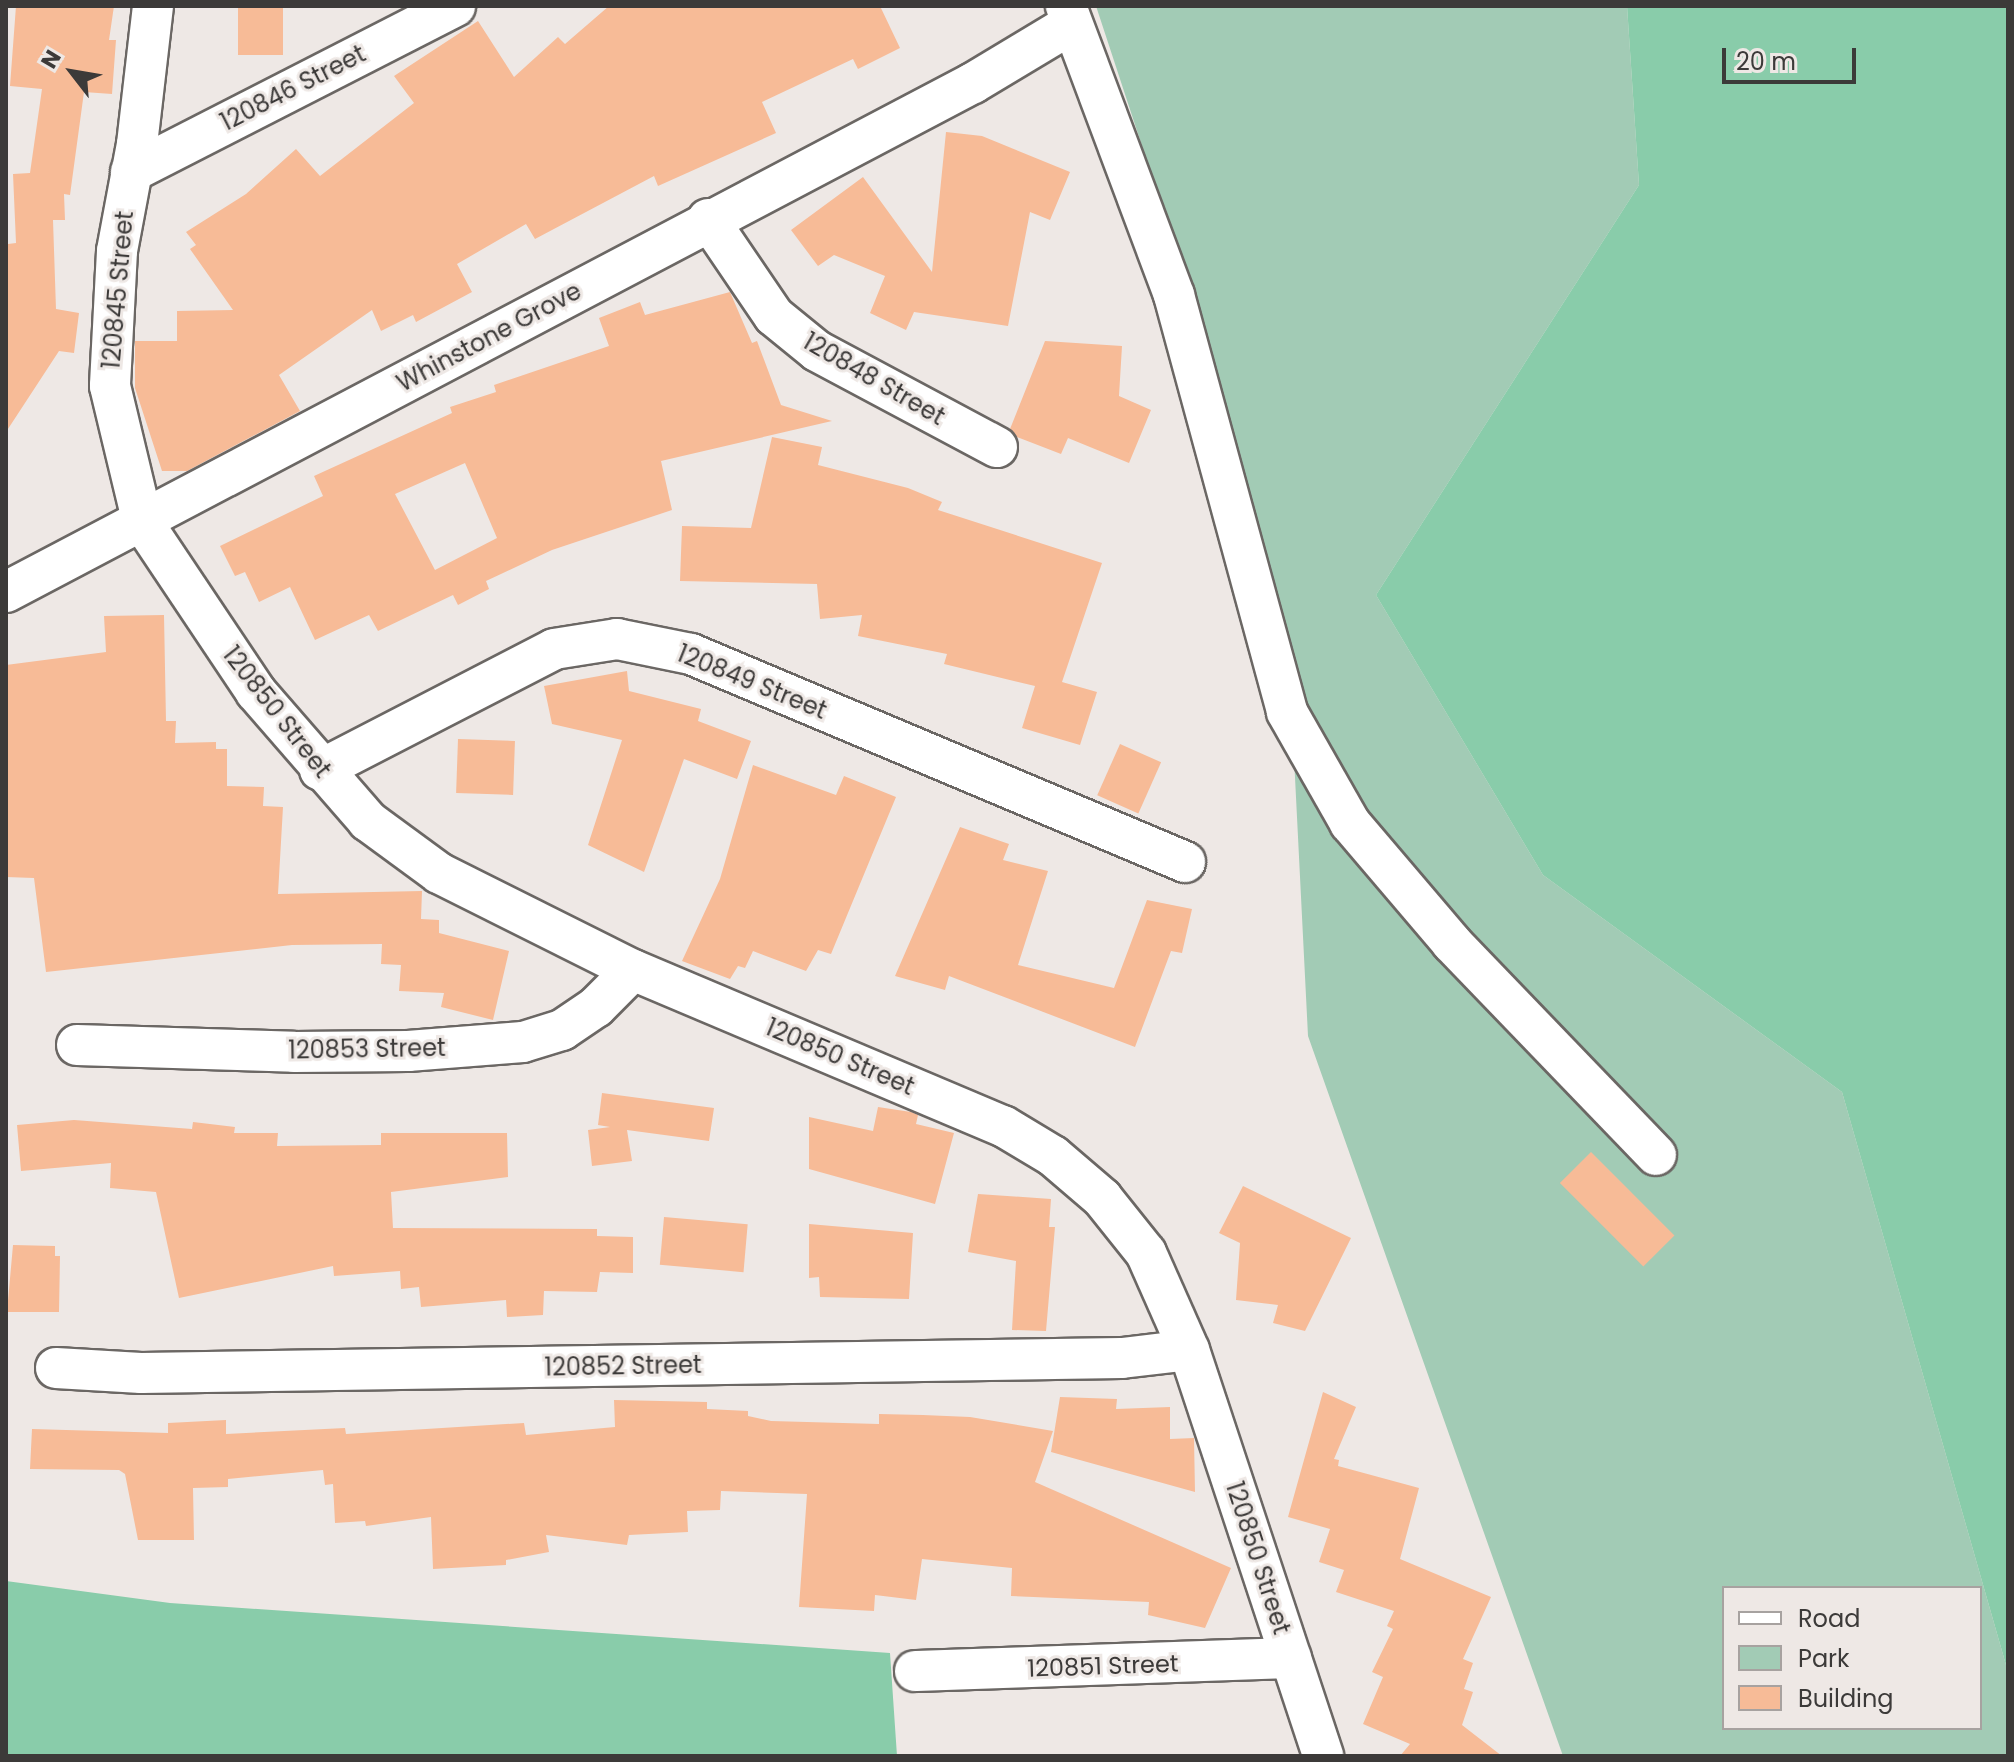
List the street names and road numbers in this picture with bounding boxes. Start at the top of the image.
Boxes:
street label: 120846 Street [216,39,370,137]
street label: 120845 Street [97,210,139,370]
street label: Whinstone Grove [392,276,586,398]
street label: 120848 Street [798,327,950,431]
street label: 120849 Street [673,639,831,725]
street label: 120850 Street [217,641,337,783]
street label: 120850 Street [761,1013,919,1101]
street label: 120853 Street [288,1033,446,1065]
street label: 120852 Street [544,1350,702,1382]
street label: 120850 Street [1220,1478,1296,1638]
street label: 120851 Street [1027,1649,1179,1683]

